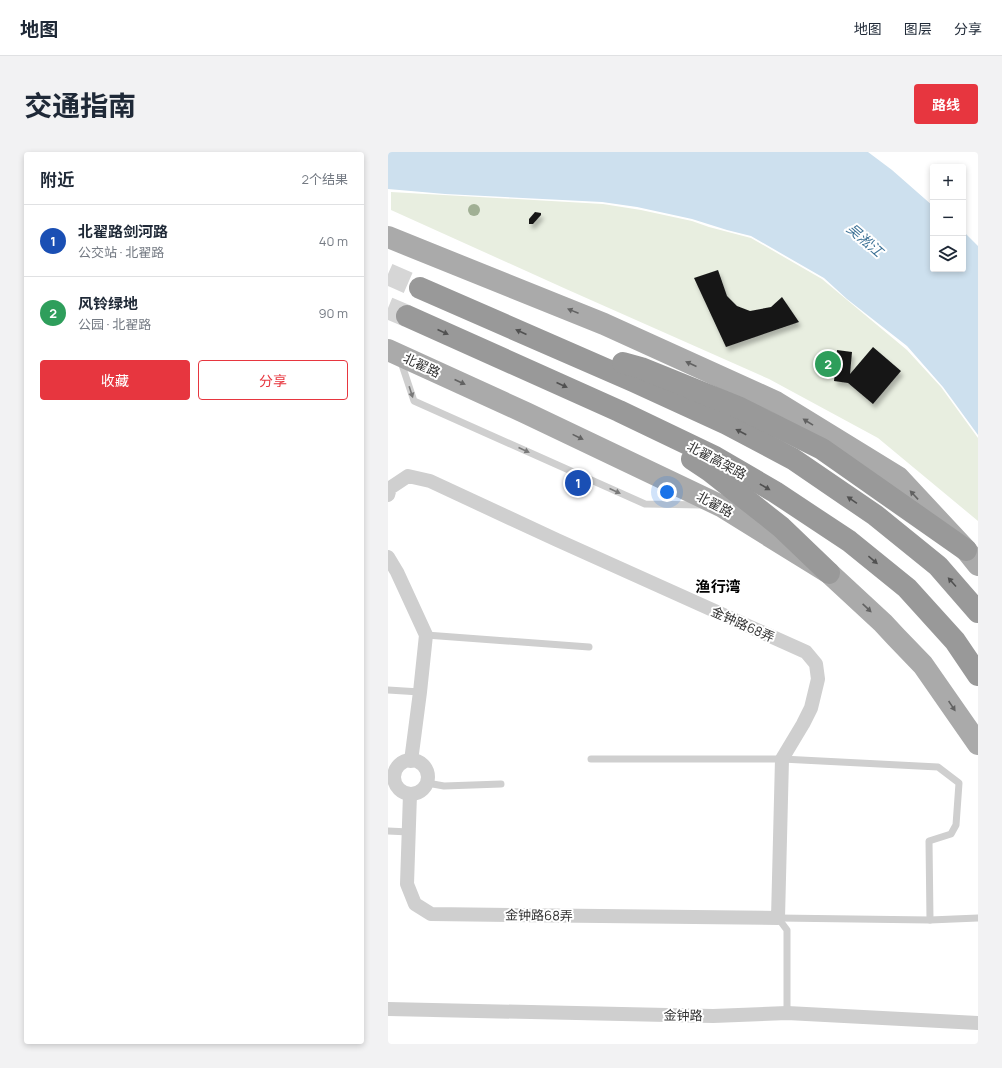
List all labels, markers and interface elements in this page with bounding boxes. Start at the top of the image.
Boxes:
text: 地图 [20,16,58,42]
text: 地图 [854,19,882,38]
text: 图层 [904,19,932,38]
text: 分享 [954,19,982,38]
button: 路线 [914,84,978,124]
text: 交通指南 [24,86,136,124]
map controls [930,164,966,272]
button: + [930,164,966,200]
text: 附近 [40,168,74,191]
text: 2个结果 [302,170,348,188]
button: − [930,200,966,236]
water label: 吴淞江 [843,219,889,262]
text: 北翟路剑河路 [78,221,168,242]
text: 1 [50,232,56,250]
text: 40 m [319,232,348,250]
button: layers [930,236,966,272]
text: 公交站 · 北翟路 [78,243,164,261]
text: 风铃绿地 [78,293,138,314]
text: 2 [49,304,57,322]
text: 90 m [318,304,348,322]
one-way arrow [566,308,578,314]
text: 公园 · 北翟路 [78,315,151,333]
one-way arrow [437,329,449,335]
one-way arrow [516,329,527,335]
street label: 北翟路 [401,349,443,381]
pin: 2 [815,349,841,379]
button: 收藏 [40,360,190,400]
button: 分享 [198,360,348,400]
one-way arrow [686,361,697,367]
one-way arrow [454,380,466,386]
one-way arrow [556,382,567,388]
one-way arrow [408,386,414,398]
one-way arrow [802,418,814,425]
one-way arrow [736,429,747,435]
one-way arrow [572,434,583,440]
street label: 北翟高架路 [684,437,750,483]
one-way arrow [518,447,530,453]
pin: 1 [565,468,591,498]
your location [657,482,677,502]
one-way arrow [759,483,771,490]
street label: 北翟路 [694,487,736,521]
one-way arrow [609,488,621,494]
one-way arrow [910,489,919,500]
one-way arrow [847,496,857,504]
one-way arrow [867,555,878,564]
district label: 渔行湾 [695,576,741,597]
one-way arrow [948,578,957,587]
street label: 金钟路68弄 [708,602,778,646]
one-way arrow [862,603,872,613]
one-way arrow [948,700,956,711]
street label: 金钟路68弄 [505,905,573,925]
street label: 金钟路 [663,1006,703,1024]

